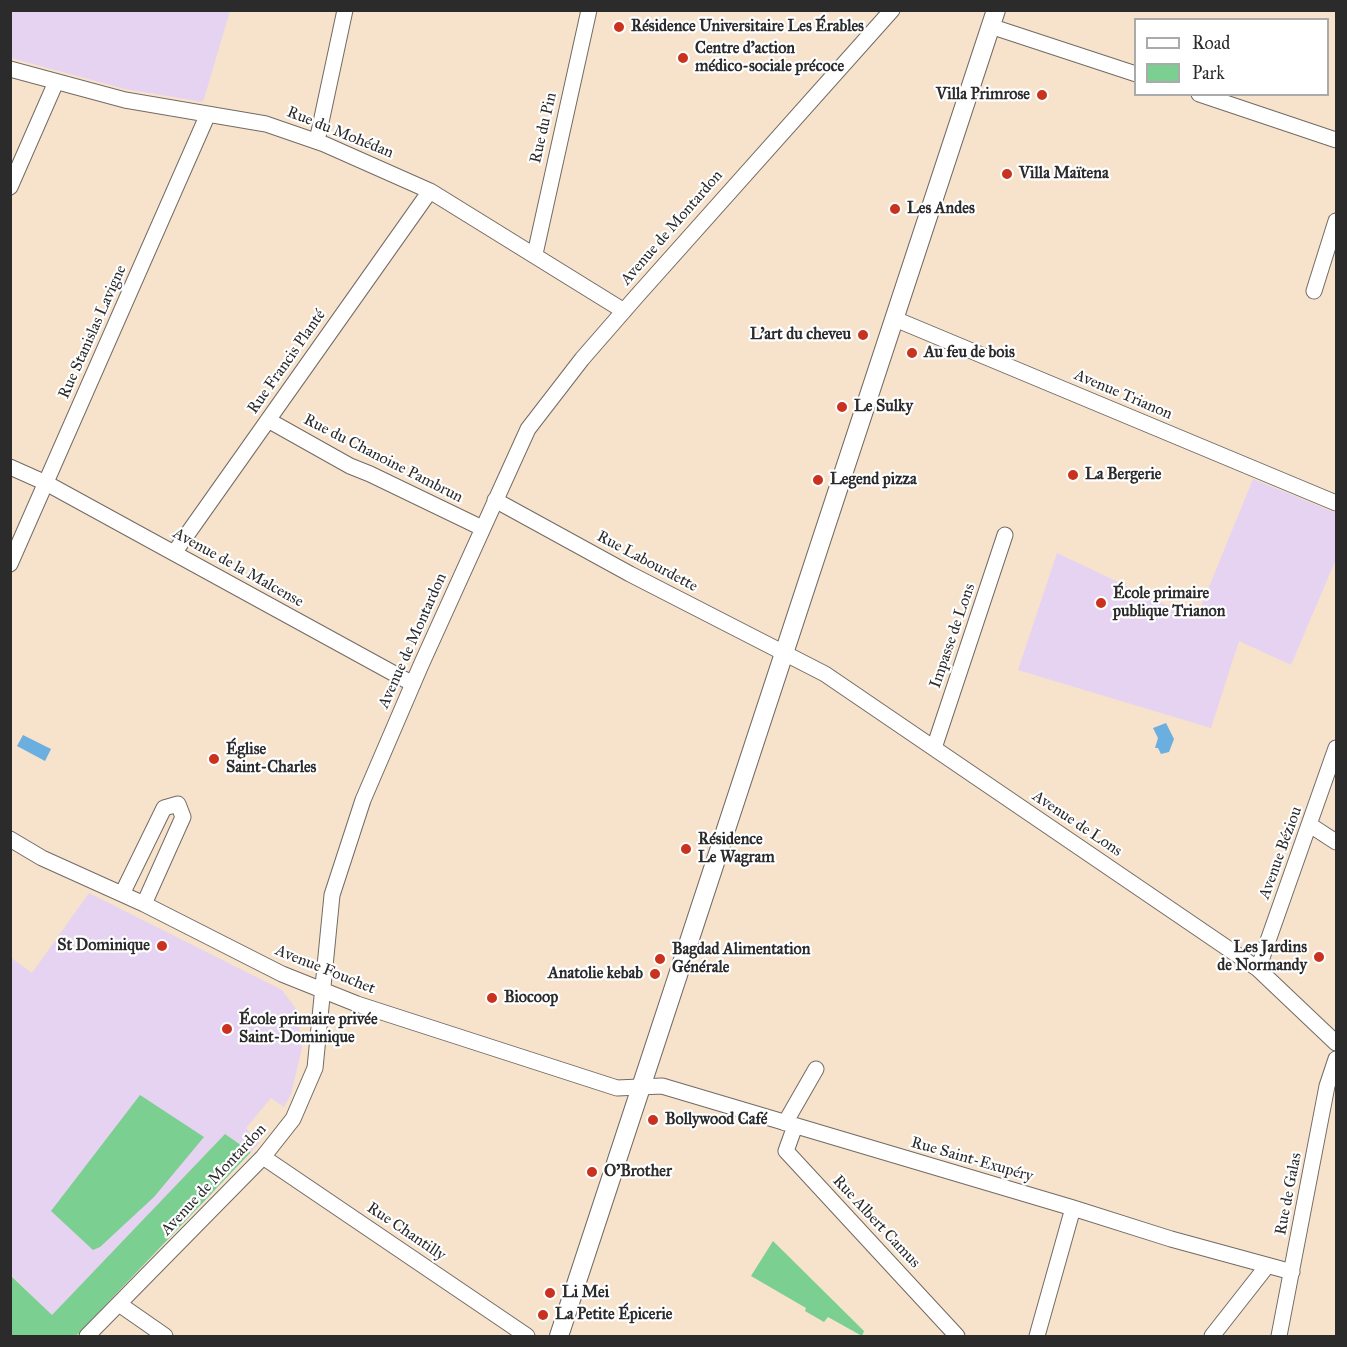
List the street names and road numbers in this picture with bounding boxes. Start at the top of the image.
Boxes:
street label: Rue du Pin [527,91,561,165]
street label: Rue du Mohédan [284,103,396,163]
street label: Avenue de Montardon [617,167,727,289]
street label: Rue Stanislas Lavigne [55,262,131,402]
street label: Rue Francis Planté [244,306,330,418]
street label: Avenue Trianon [1071,366,1175,424]
street label: Rue du Chanoine Pambrun [300,410,466,508]
street label: Avenue de la Malcense [169,524,307,612]
street label: Rue Labourdette [593,527,701,597]
street label: Avenue de Montardon [375,570,451,712]
street label: Impasse de Lons [926,581,980,691]
street label: Avenue de Lons [1028,787,1126,861]
street label: Avenue Béziou [1255,804,1307,902]
street label: Avenue Fouchet [272,941,378,999]
street label: Avenue de Montardon [157,1120,271,1240]
street label: Rue Saint-Exupéry [909,1133,1035,1187]
street label: Rue de Galas [1272,1151,1306,1237]
street label: Rue Albert Camus [828,1172,924,1272]
street label: Rue Chantilly [363,1199,449,1265]

